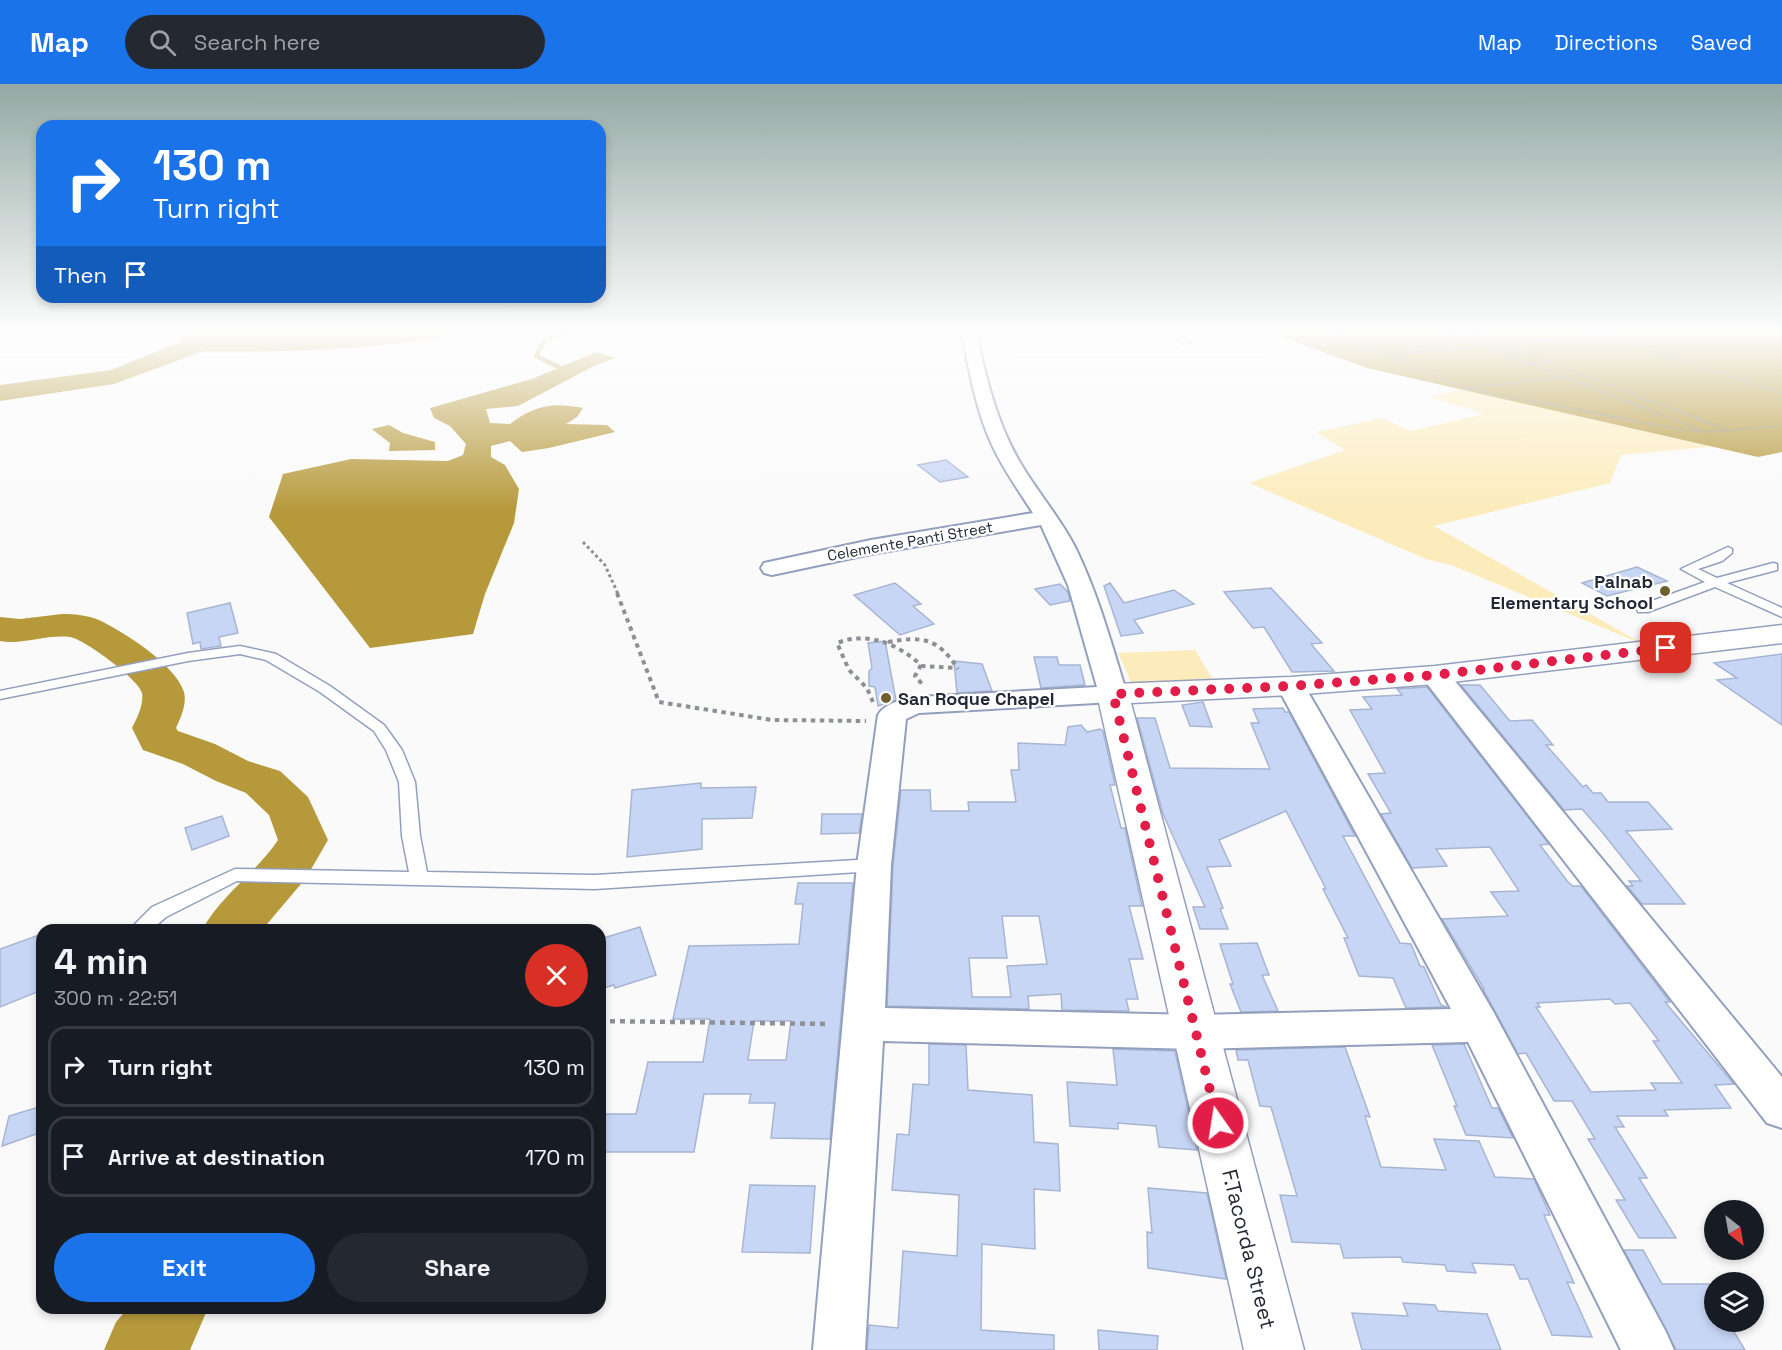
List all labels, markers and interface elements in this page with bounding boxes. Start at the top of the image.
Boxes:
search box [125,15,545,69]
text: Map [30,24,89,60]
icon: search [146,26,179,59]
text: Search here [194,28,321,56]
text: Map [1478,29,1522,56]
text: Directions [1555,29,1658,56]
text: Saved [1691,29,1752,56]
text: 130 m [153,139,271,192]
icon: right [54,144,132,222]
text: Turn right [153,191,280,226]
icon: arrive [119,258,152,291]
text: Then [54,261,107,289]
street label: Celemente Panti Street [826,517,994,565]
place label: Palnab Elementary School [1490,570,1653,614]
marker: Palnab Elementary School [1658,584,1672,598]
pin [1640,622,1691,673]
icon: arrive [1649,631,1682,664]
place label: San Roque Chapel [898,687,1055,710]
marker: San Roque Chapel [879,691,893,705]
text: 4 min [54,939,149,985]
button: close [525,944,588,1007]
text: 300 m · 22:51 [54,985,177,1011]
icon: right [57,1050,90,1083]
text: Turn right [108,1053,213,1081]
text: 130 m [524,1053,585,1081]
position arrow [1186,1091,1250,1155]
icon: arrive [57,1140,90,1173]
text: Arrive at destination [108,1143,325,1171]
text: 170 m [525,1143,585,1171]
street label: F.Tacorda Street [1216,1166,1282,1332]
north arrow [1704,1200,1764,1260]
map controls [1704,1200,1764,1332]
button: Exit [54,1233,315,1302]
button: Share [327,1233,588,1302]
button: layers [1704,1272,1764,1332]

